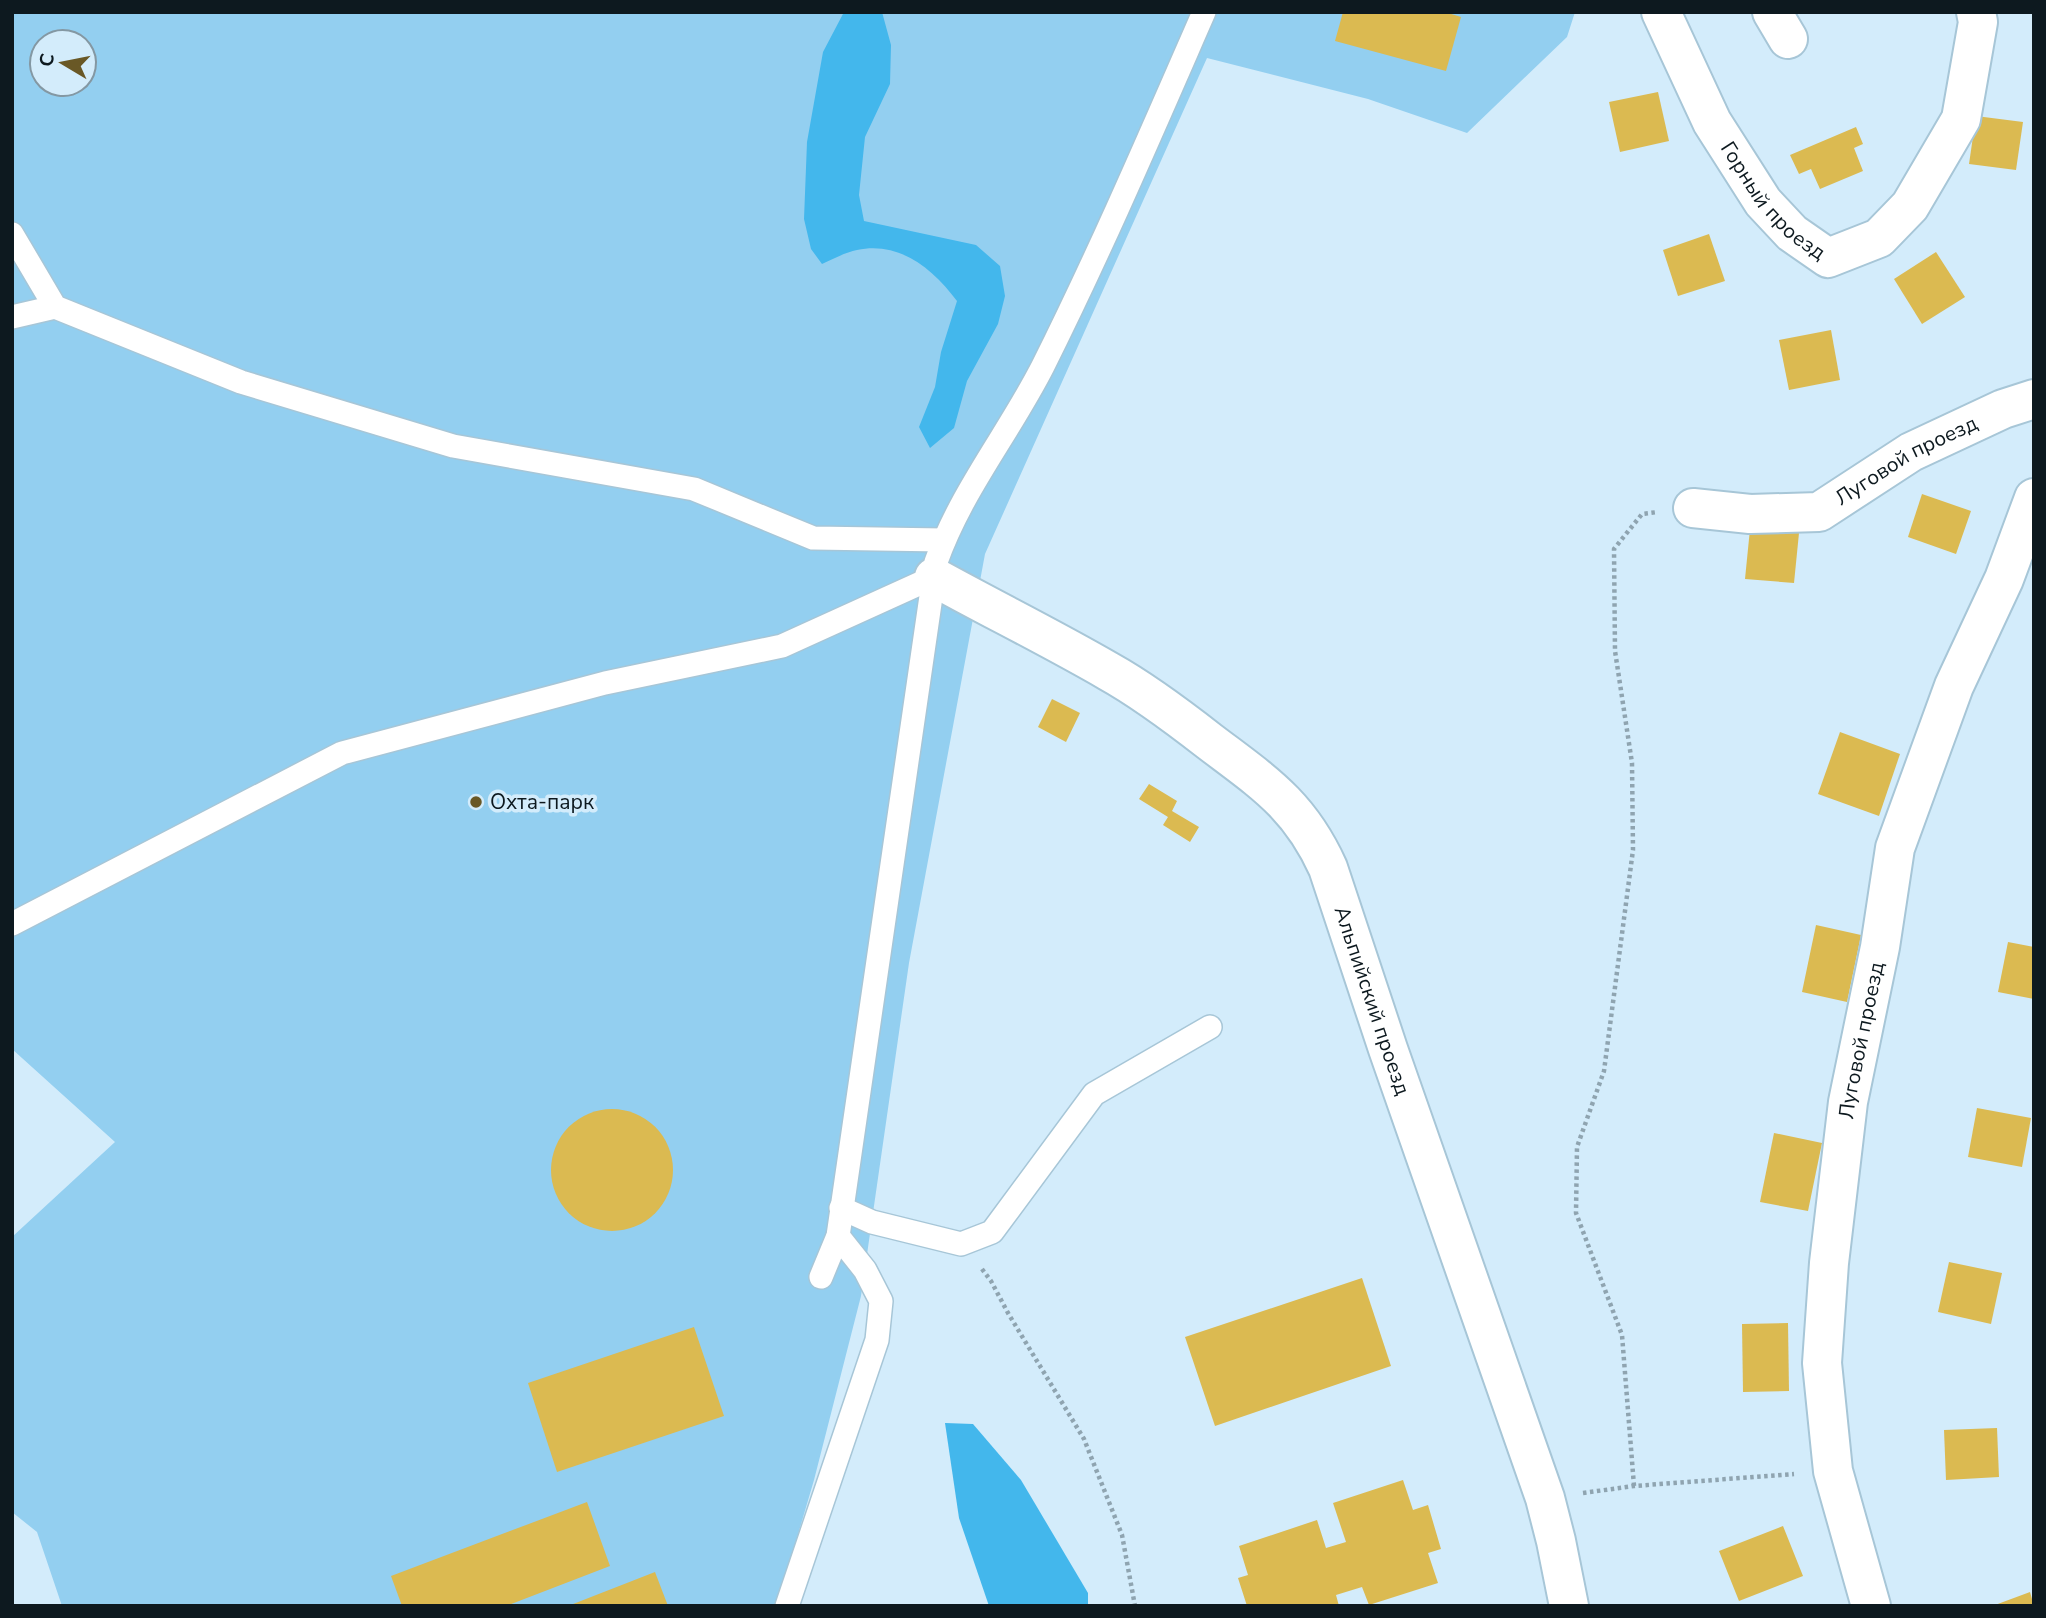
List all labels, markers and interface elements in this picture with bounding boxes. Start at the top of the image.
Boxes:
north arrow [28,28,98,98]
text: С [33,52,61,69]
street label: Горный проезд [1714,136,1831,266]
street label: Луговой проезд [1830,409,1982,512]
place label: Охта-парк [490,788,595,816]
marker: Охта-парк [468,794,484,810]
street label: Альпийский проезд [1328,903,1417,1099]
street label: Луговой проезд [1832,959,1891,1121]

